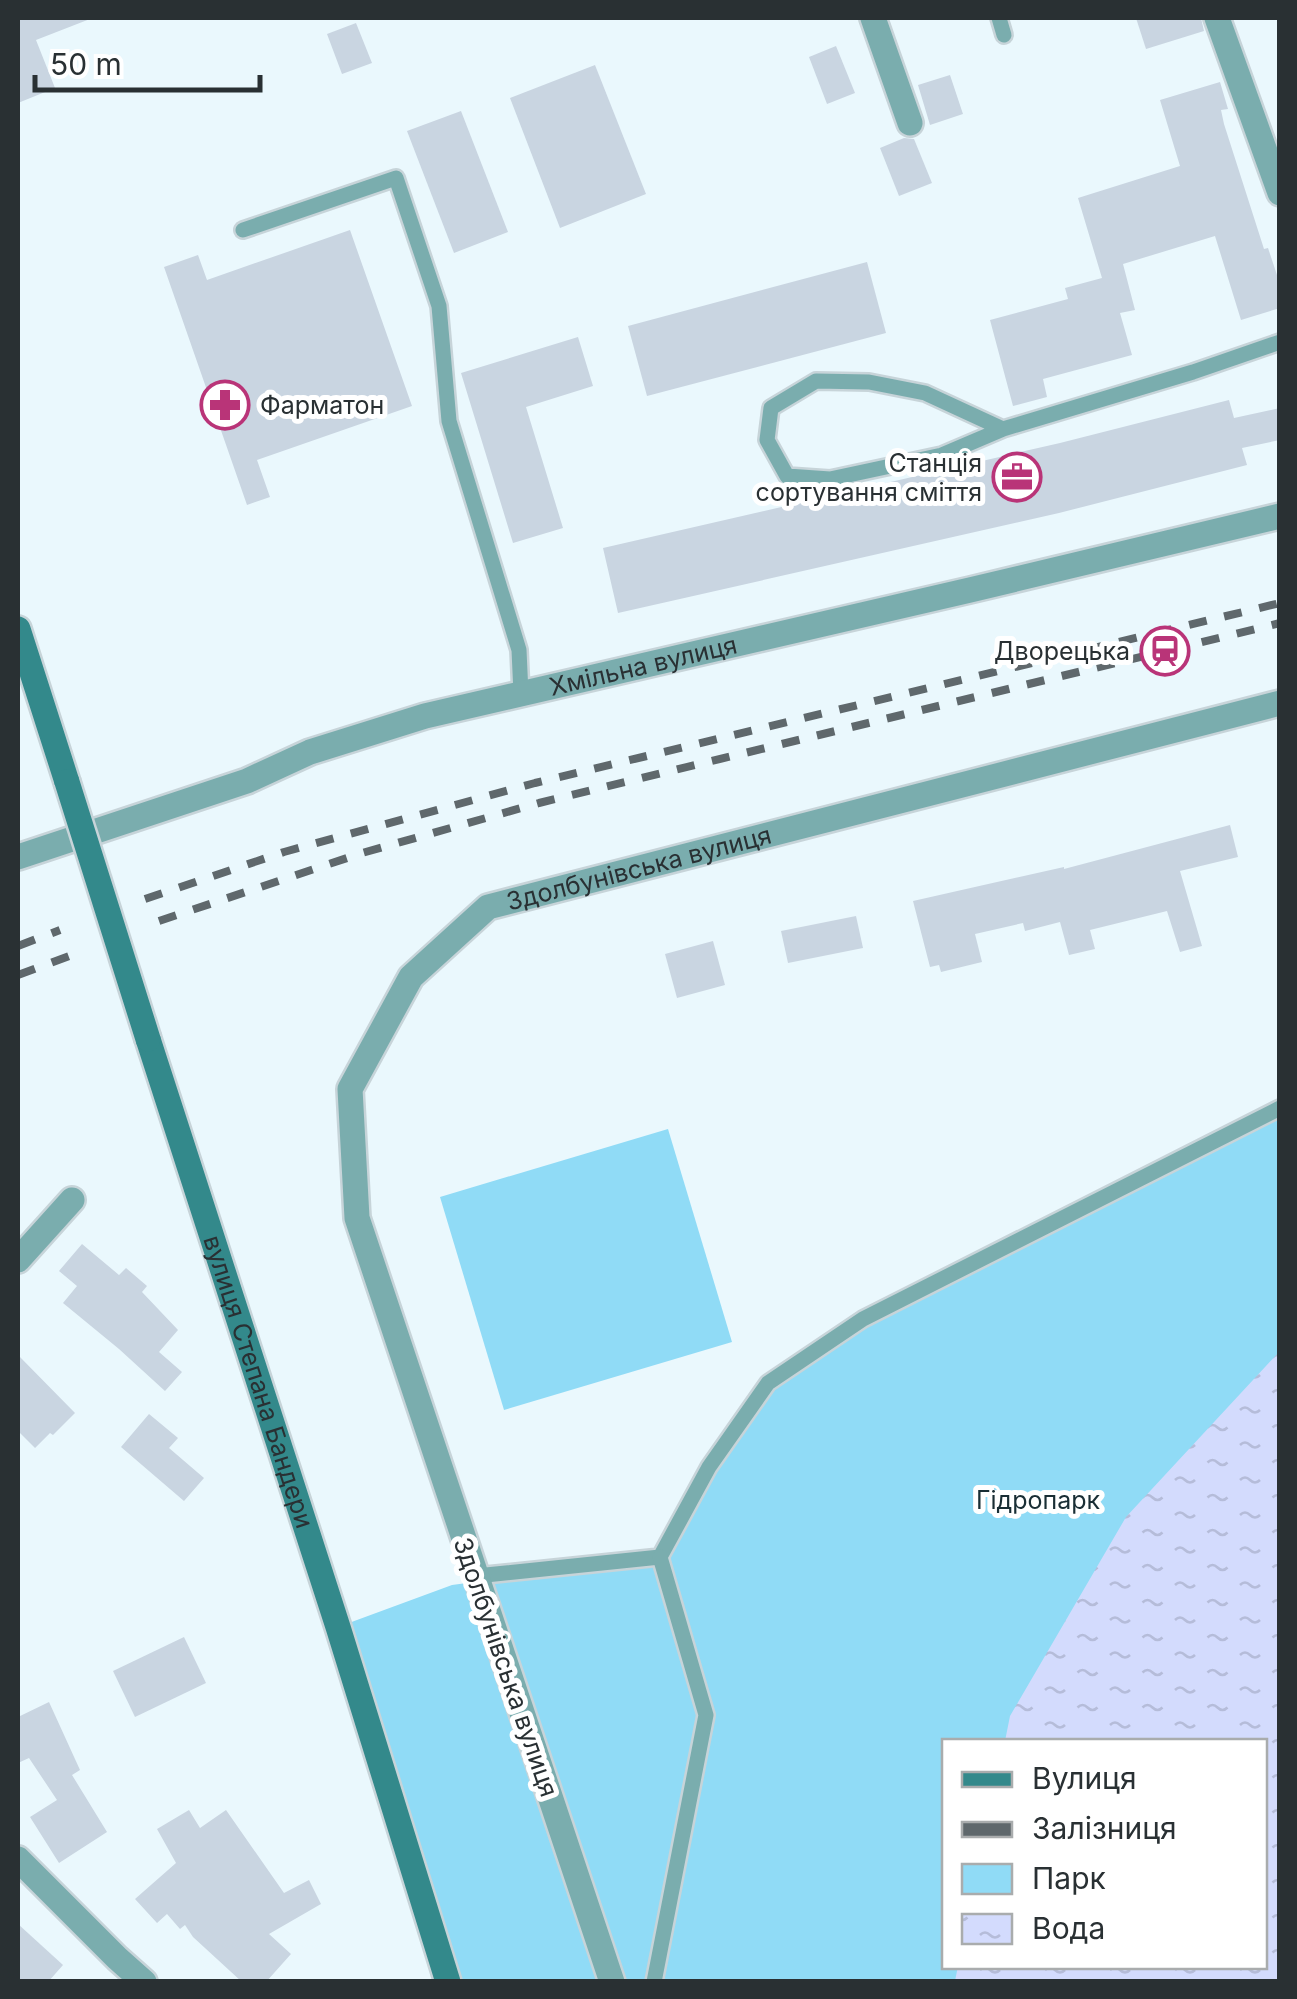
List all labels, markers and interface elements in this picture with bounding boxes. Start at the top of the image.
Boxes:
scale bar [35,30,260,92]
text: 50 m [50,46,122,82]
pharmacy icon: Фарматон [199,379,251,431]
place label: Фарматон [260,390,384,420]
place label: Станція сортування сміття [756,448,982,507]
office icon: Станція сортування сміття [991,451,1043,503]
station icon: Дворецька [1139,625,1191,677]
street label: Хмільна вулиця [546,629,740,702]
place label: Дворецька [994,636,1130,666]
street label: Здолбунівська вулиця [503,820,774,917]
street label: вулиця Степана Бандери [197,1231,320,1532]
park label: Гідропарк [976,1485,1101,1515]
street label: Здолбунівська вулиця [448,1533,564,1801]
legend [942,1739,1267,1969]
text: Вулиця [1032,1760,1137,1796]
text: Залізниця [1032,1810,1177,1846]
text: Парк [1032,1860,1106,1896]
text: Вода [1032,1910,1105,1946]

